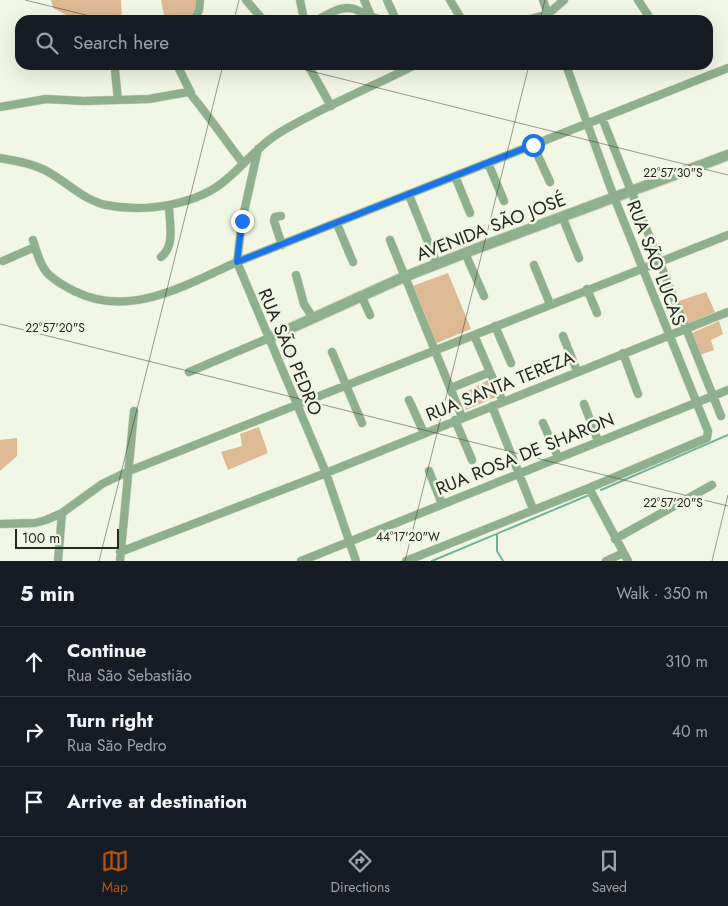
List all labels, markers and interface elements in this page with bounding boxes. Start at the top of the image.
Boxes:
search box [15,15,713,70]
icon: search [33,29,61,57]
text: Search here [73,29,169,56]
route start [522,134,545,157]
text: 22°57'30"S [643,164,703,182]
street label: AVENIDA SÃO JOSÉ [412,186,570,268]
street label: RUA SÃO LUCAS [620,196,692,330]
route end [231,210,254,233]
street label: RUA SÃO PEDRO [252,284,328,420]
text: 22°57'20"S [25,319,85,337]
street label: RUA SANTA TEREZA [422,344,578,428]
street label: RUA ROSA DE SHARON [432,406,618,502]
text: 22°57'20"S [643,494,703,512]
scale bar [15,526,119,549]
text: 100 m [22,528,60,548]
text: 44°17'20"W [376,528,440,546]
text: 5 min [20,579,75,609]
text: Walk · 350 m [616,582,708,605]
text: Continue [67,637,146,664]
icon: ahead [20,648,48,676]
text: 310 m [665,650,708,673]
text: Rua São Sebastião [67,664,192,687]
text: Turn right [67,707,153,734]
icon: right [20,718,48,746]
text: 40 m [672,720,708,743]
text: Rua São Pedro [67,734,167,757]
icon: arrive [20,788,48,816]
text: Arrive at destination [67,788,247,815]
tab: Map [101,847,129,897]
tab: Directions [331,847,390,897]
tab: Saved [592,847,627,897]

